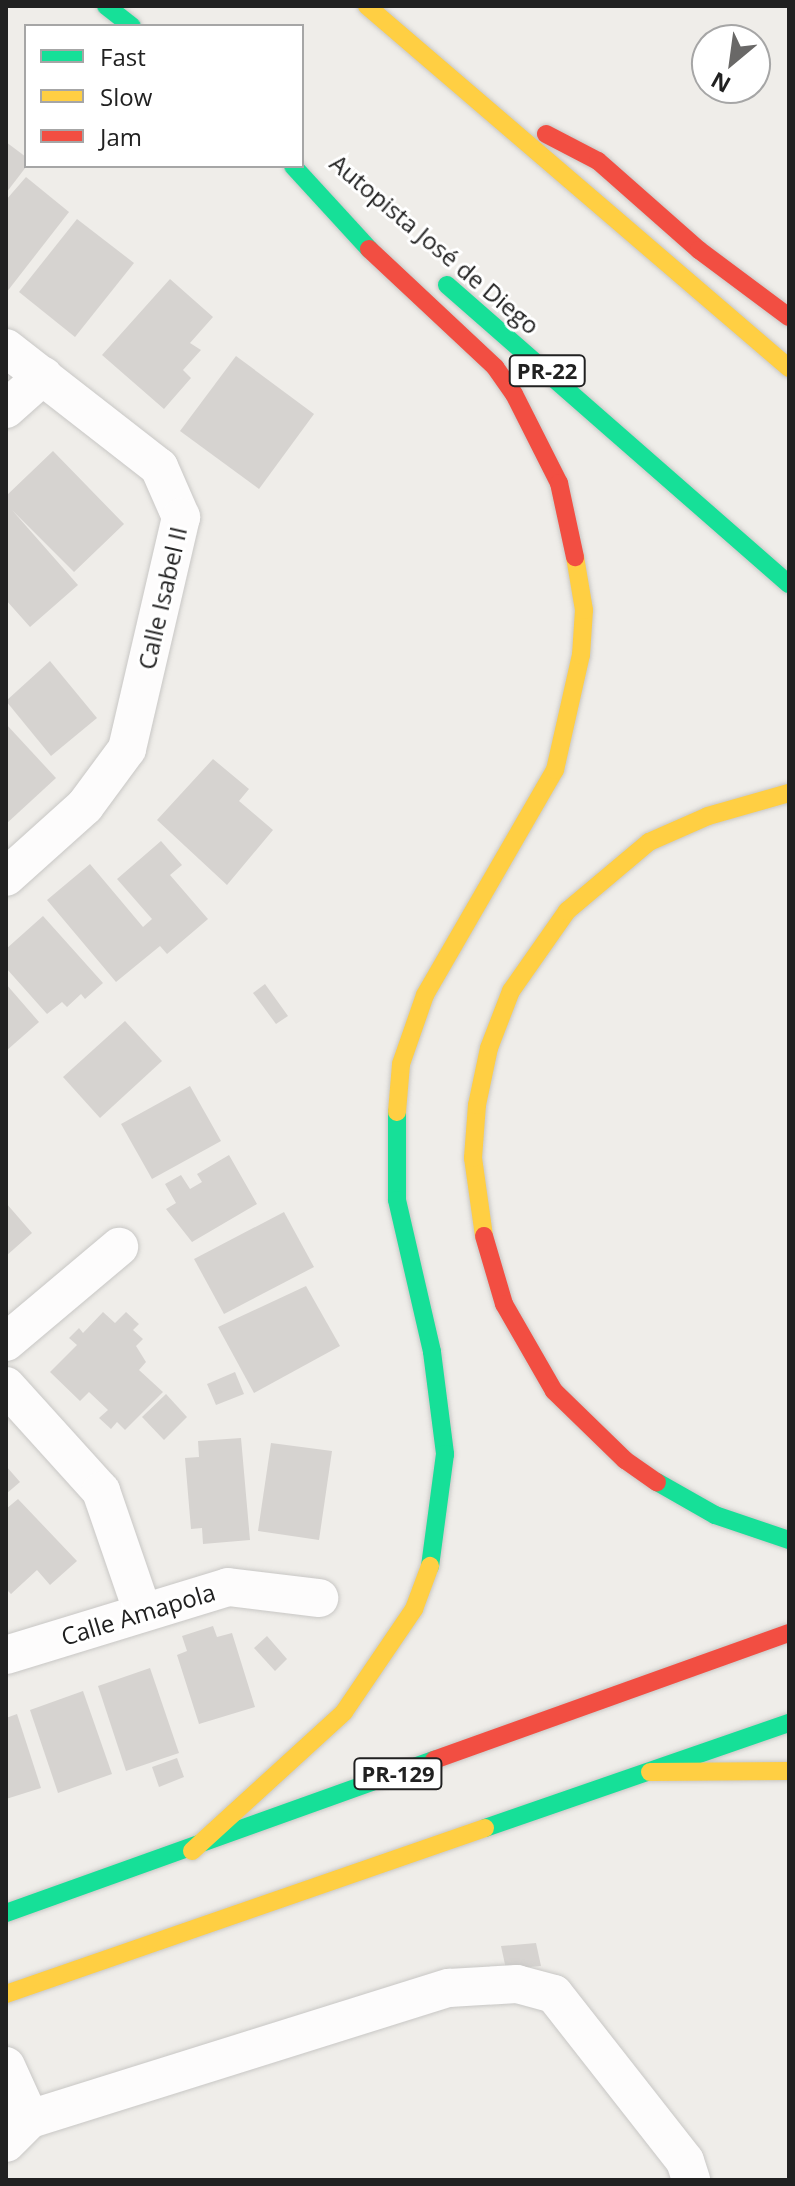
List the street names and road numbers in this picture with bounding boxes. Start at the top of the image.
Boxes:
street label: Autopista José de Diego [325,148,545,340]
road number: PR-22 [507,353,587,389]
street label: Calle Isabel II [132,524,192,672]
street label: Calle Amapola [58,1577,218,1651]
road number: PR-129 [352,1756,444,1792]

